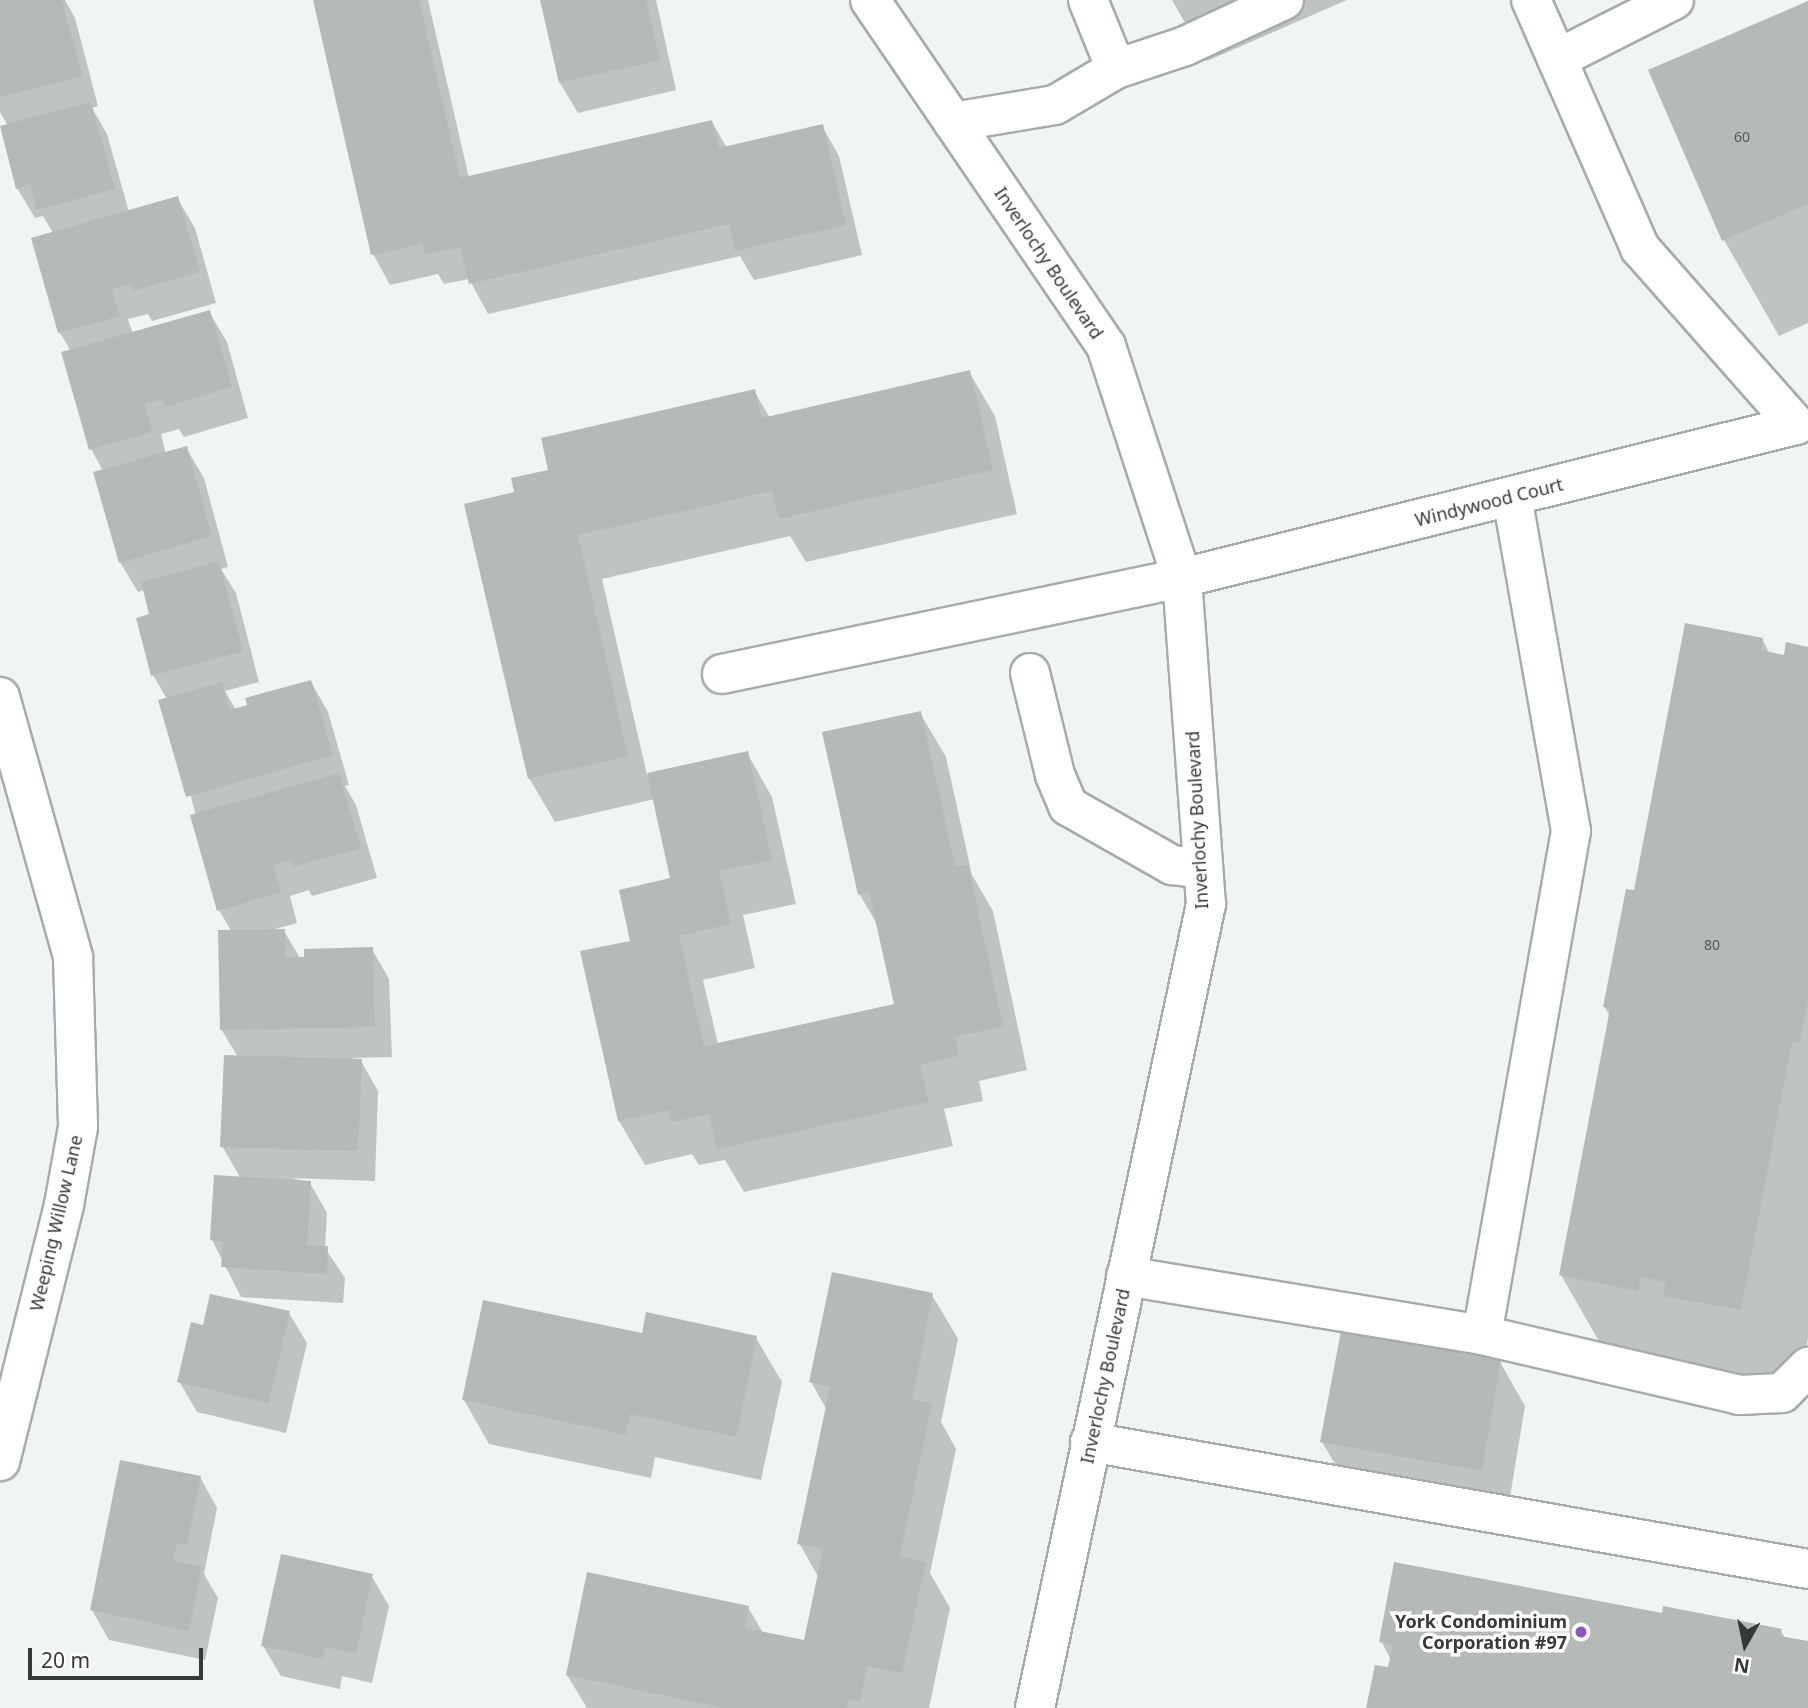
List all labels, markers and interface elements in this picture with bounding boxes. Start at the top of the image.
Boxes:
house number: 60 [1734,129,1750,145]
street label: Inverlochy Boulevard [990,183,1108,343]
street label: Windywood Court [1413,473,1565,531]
street label: Inverlochy Boulevard [1182,730,1212,910]
house number: 80 [1704,937,1720,953]
street label: Weeping Willow Lane [25,1133,87,1313]
street label: Inverlochy Boulevard [1076,1286,1134,1466]
north arrow [1710,1610,1780,1680]
place label: York Condominium Corporation #97 [1395,1611,1567,1654]
marker: York Condominium Corporation #97 [1573,1624,1589,1640]
scale bar [32,1634,206,1678]
text: 20 m [41,1646,90,1674]
text: N [1732,1652,1751,1680]

